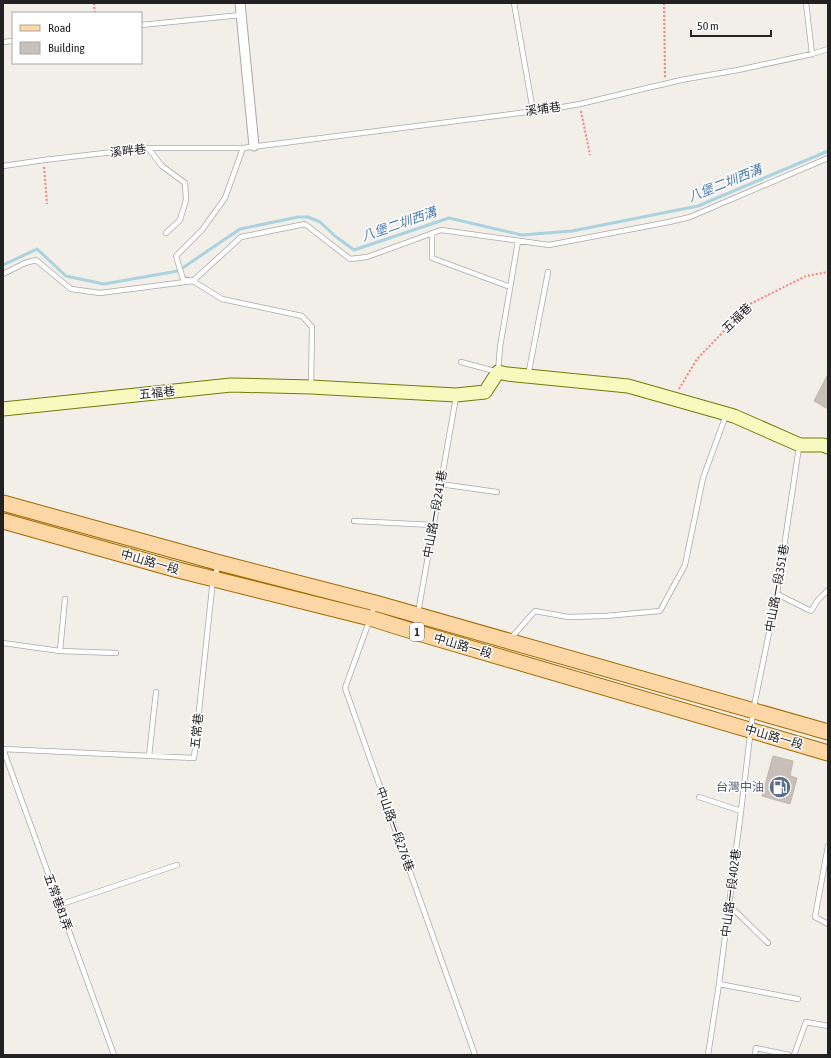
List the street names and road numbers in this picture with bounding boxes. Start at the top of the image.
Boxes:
street label: 溪埔巷 [524,100,562,118]
street label: 溪畔巷 [109,142,147,160]
street label: 五福巷 [719,300,755,336]
street label: 五福巷 [138,384,176,402]
street label: 中山路一段241巷 [420,469,450,559]
street label: 中山路一段351巷 [762,543,792,633]
street label: 中山路一段 [119,547,181,577]
road number: 1 [410,623,424,641]
street label: 中山路一段 [432,631,494,661]
street label: 五常巷 [188,712,206,750]
street label: 中山路一段 [743,722,805,752]
street label: 中山路一段276巷 [373,785,417,873]
street label: 中山路一段402巷 [719,848,743,938]
street label: 五常巷81弄 [41,872,75,932]

